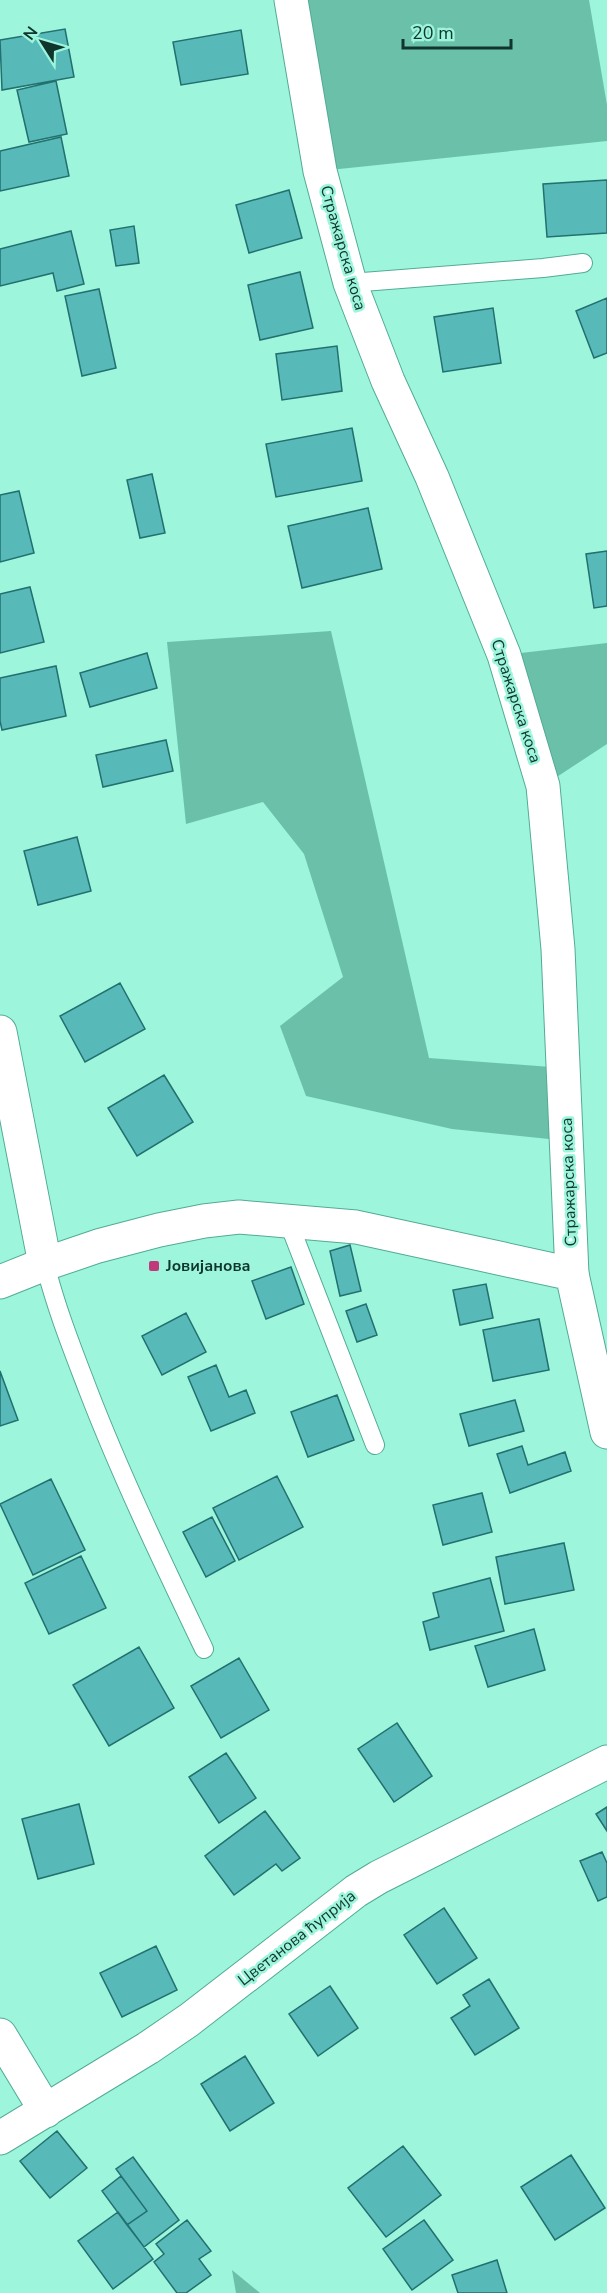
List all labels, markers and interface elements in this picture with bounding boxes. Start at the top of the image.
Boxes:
north arrow [12,12,72,72]
scale bar [403,12,511,50]
text: 20 m [412,21,454,45]
text: N [18,22,43,45]
street label: Стражарска коса [315,183,371,313]
street label: Стражарска коса [486,636,546,766]
street label: Стражарска коса [556,1117,582,1247]
place label: Јовијанова [165,1255,250,1277]
marker: Јовијанова [147,1259,161,1273]
street label: Цветанова ћуприја [233,1885,361,1991]

